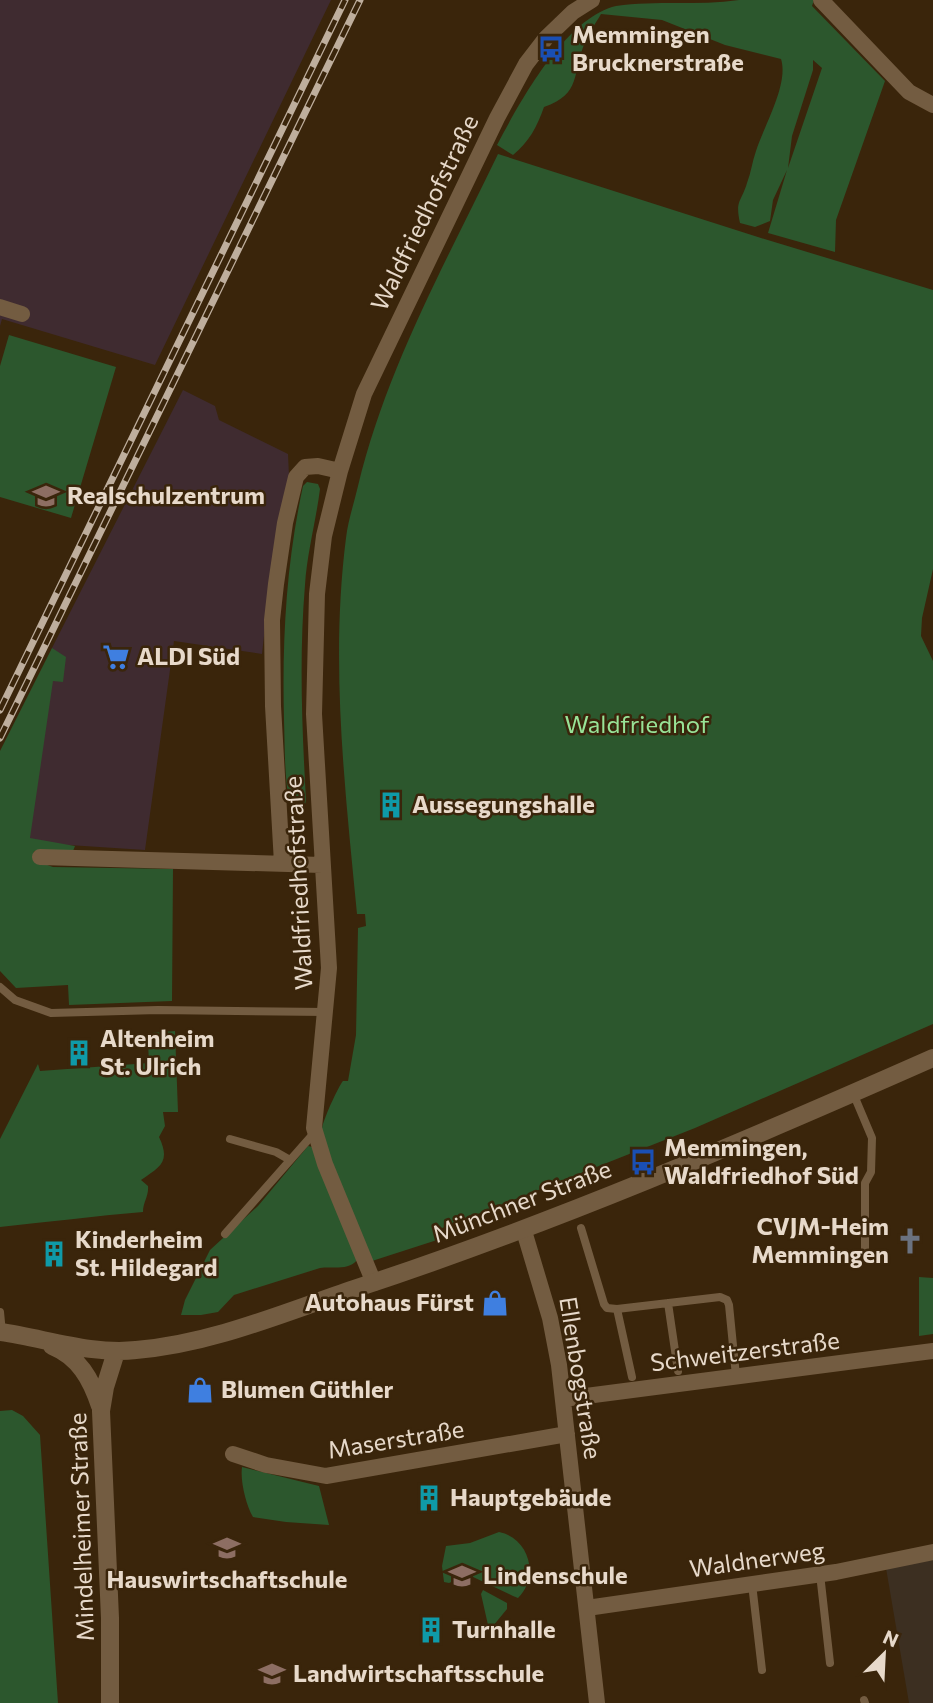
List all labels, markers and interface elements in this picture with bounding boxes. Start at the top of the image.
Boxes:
place label: Memmingen Brucknerstraße [572,19,744,76]
bus stop icon: Memmingen Brucknerstraße [536,34,566,64]
street label: Waldfriedhofstraße [364,110,484,315]
place label: Realschulzentrum [67,480,265,509]
school or university icon: Realschulzentrum [31,481,61,511]
place label: ALDI Süd [137,641,240,670]
supermarket icon: ALDI Süd [101,642,131,672]
park label: Waldfriedhof [565,709,710,738]
street label: Waldfriedhofstraße [277,775,318,991]
place label: Aussegungshalle [412,789,595,818]
building icon: Aussegungshalle [376,790,406,820]
place label: Altenheim St. Ulrich [100,1023,215,1080]
building icon: Altenheim St. Ulrich [64,1038,94,1068]
place label: Memmingen, Waldfriedhof Süd [664,1132,859,1189]
bus stop icon: Memmingen, Waldfriedhof Süd [628,1147,658,1177]
street label: Münchner Straße [428,1153,615,1248]
place label: CVJM-Heim Memmingen [751,1211,889,1268]
place label: Kinderheim St. Hildegard [75,1224,218,1281]
church icon: CVJM-Heim Memmingen [895,1226,925,1256]
building icon: Kinderheim St. Hildegard [39,1239,69,1269]
place label: Autohaus Fürst [305,1287,474,1316]
shop icon: Autohaus Fürst [480,1288,510,1318]
street label: Ellenbogstraße [554,1294,609,1461]
street label: Schweitzerstraße [649,1325,841,1377]
place label: Blumen Güthler [221,1374,394,1403]
shop icon: Blumen Güthler [185,1375,215,1405]
street label: Mindelheimer Straße [62,1412,99,1642]
street label: Maserstraße [325,1413,466,1464]
place label: Hauptgebäude [450,1482,611,1511]
building icon: Hauptgebäude [414,1483,444,1513]
school or university icon: Hauswirtschaftschule [212,1533,242,1563]
street label: Waldnerweg [687,1535,826,1582]
place label: Lindenschule [483,1560,628,1589]
school or university icon: Lindenschule [447,1561,477,1591]
place label: Hauswirtschaftschule [107,1564,347,1593]
place label: Turnhalle [452,1614,556,1643]
building icon: Turnhalle [416,1615,446,1645]
north arrow [849,1619,919,1689]
text: N [880,1625,902,1651]
place label: Landwirtschaftsschule [293,1658,544,1687]
school or university icon: Landwirtschaftsschule [257,1659,287,1689]

